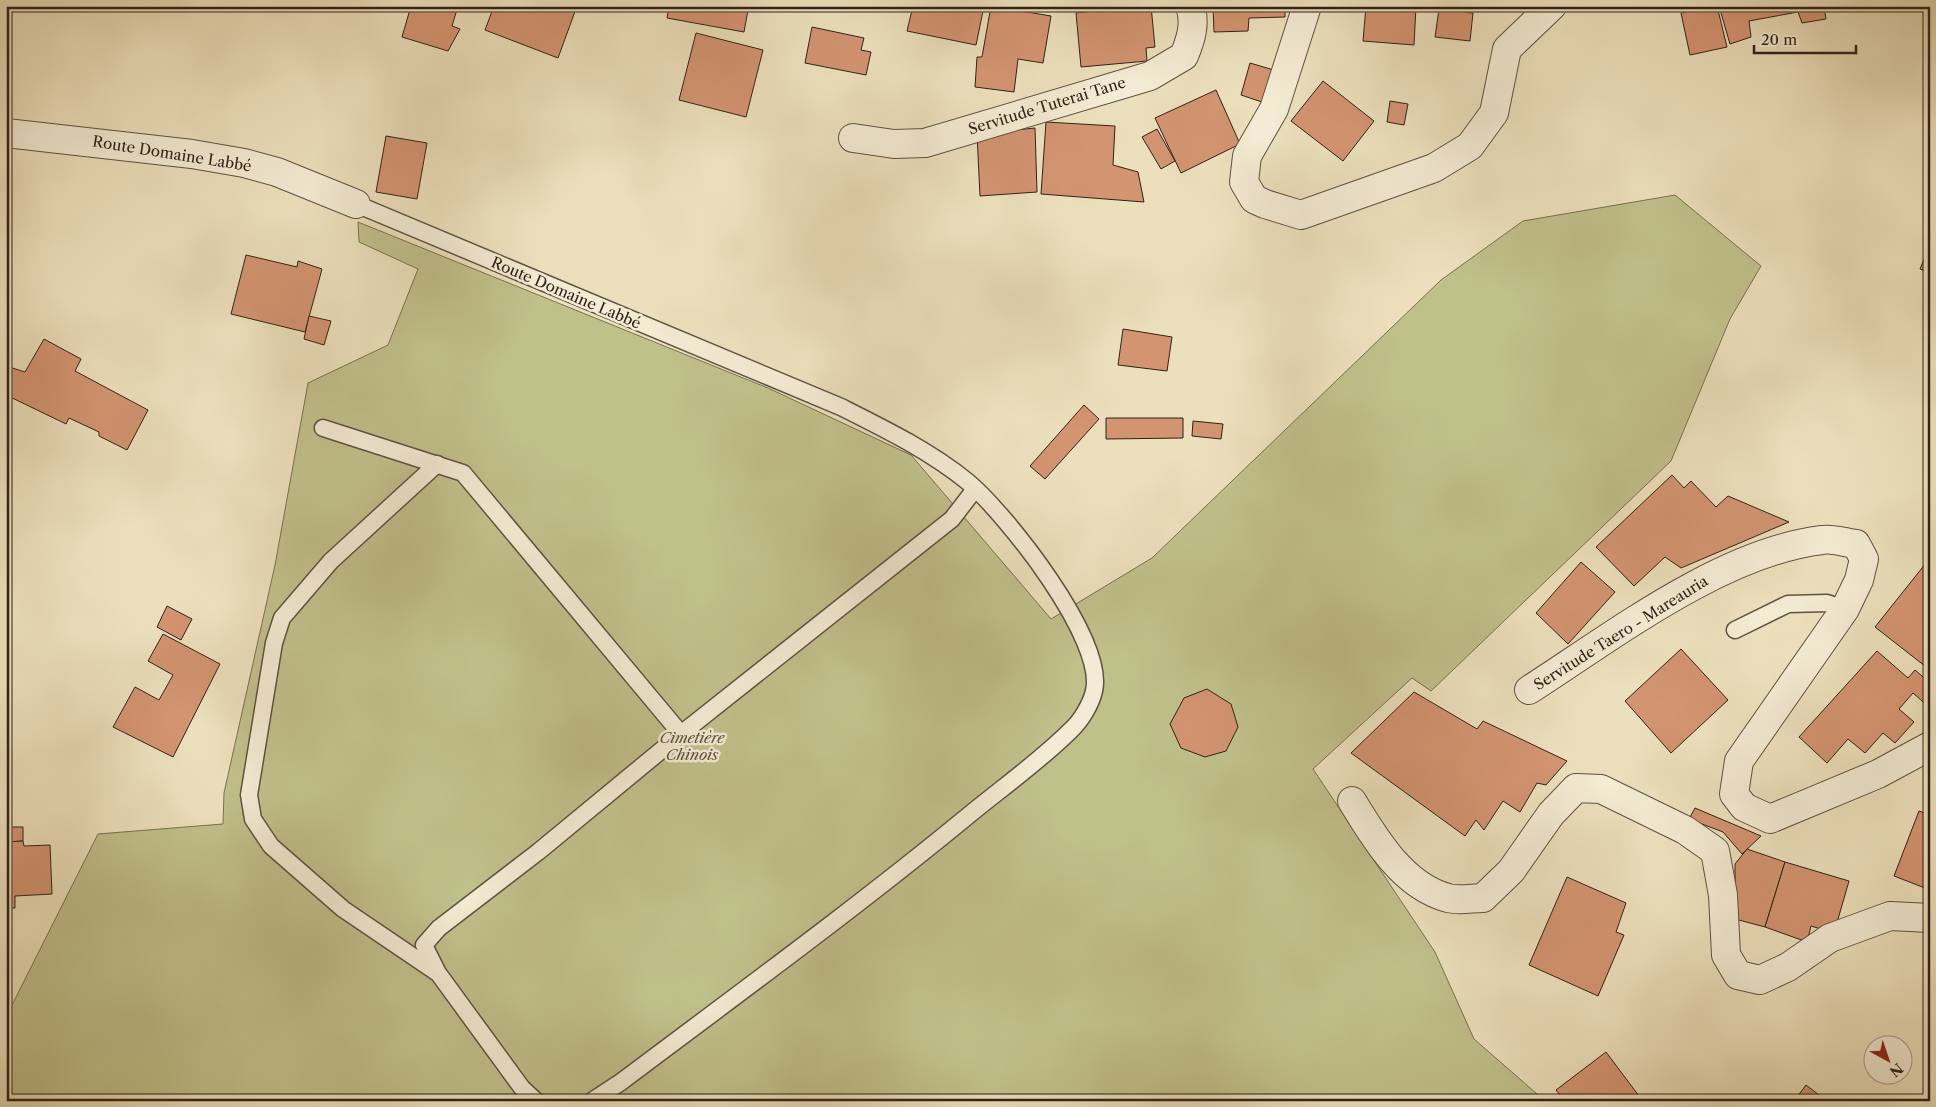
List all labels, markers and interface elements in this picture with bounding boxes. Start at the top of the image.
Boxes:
scale bar [1754,22,1856,54]
text: 20 m [1761,30,1797,49]
street label: Servitude Tuterai Tane [966,73,1128,139]
street label: Route Domaine Labbé [91,132,253,175]
street label: Route Domaine Labbé [488,252,644,333]
street label: Servitude Taero - Mareauria [1530,571,1711,694]
park label: Cimetière Chinois [659,728,725,764]
north arrow [1864,1034,1914,1084]
text: N [1886,1059,1907,1081]

